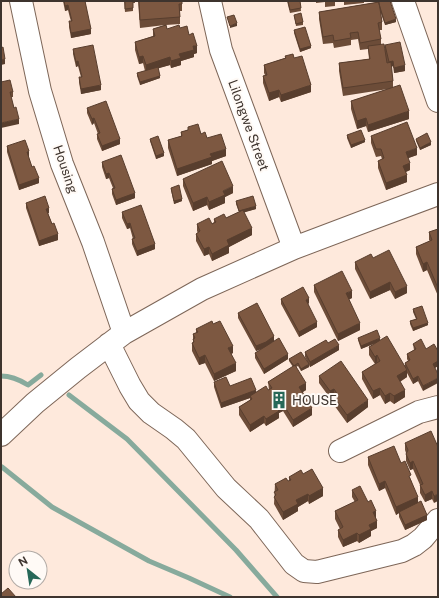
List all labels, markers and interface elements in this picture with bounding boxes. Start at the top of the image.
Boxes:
street label: Lilongwe Street [225,78,272,173]
street label: Housing [50,143,81,195]
building icon: HOUSE [269,390,289,410]
place label: HOUSE [292,393,337,408]
north arrow [8,550,48,590]
text: N [16,554,30,569]

